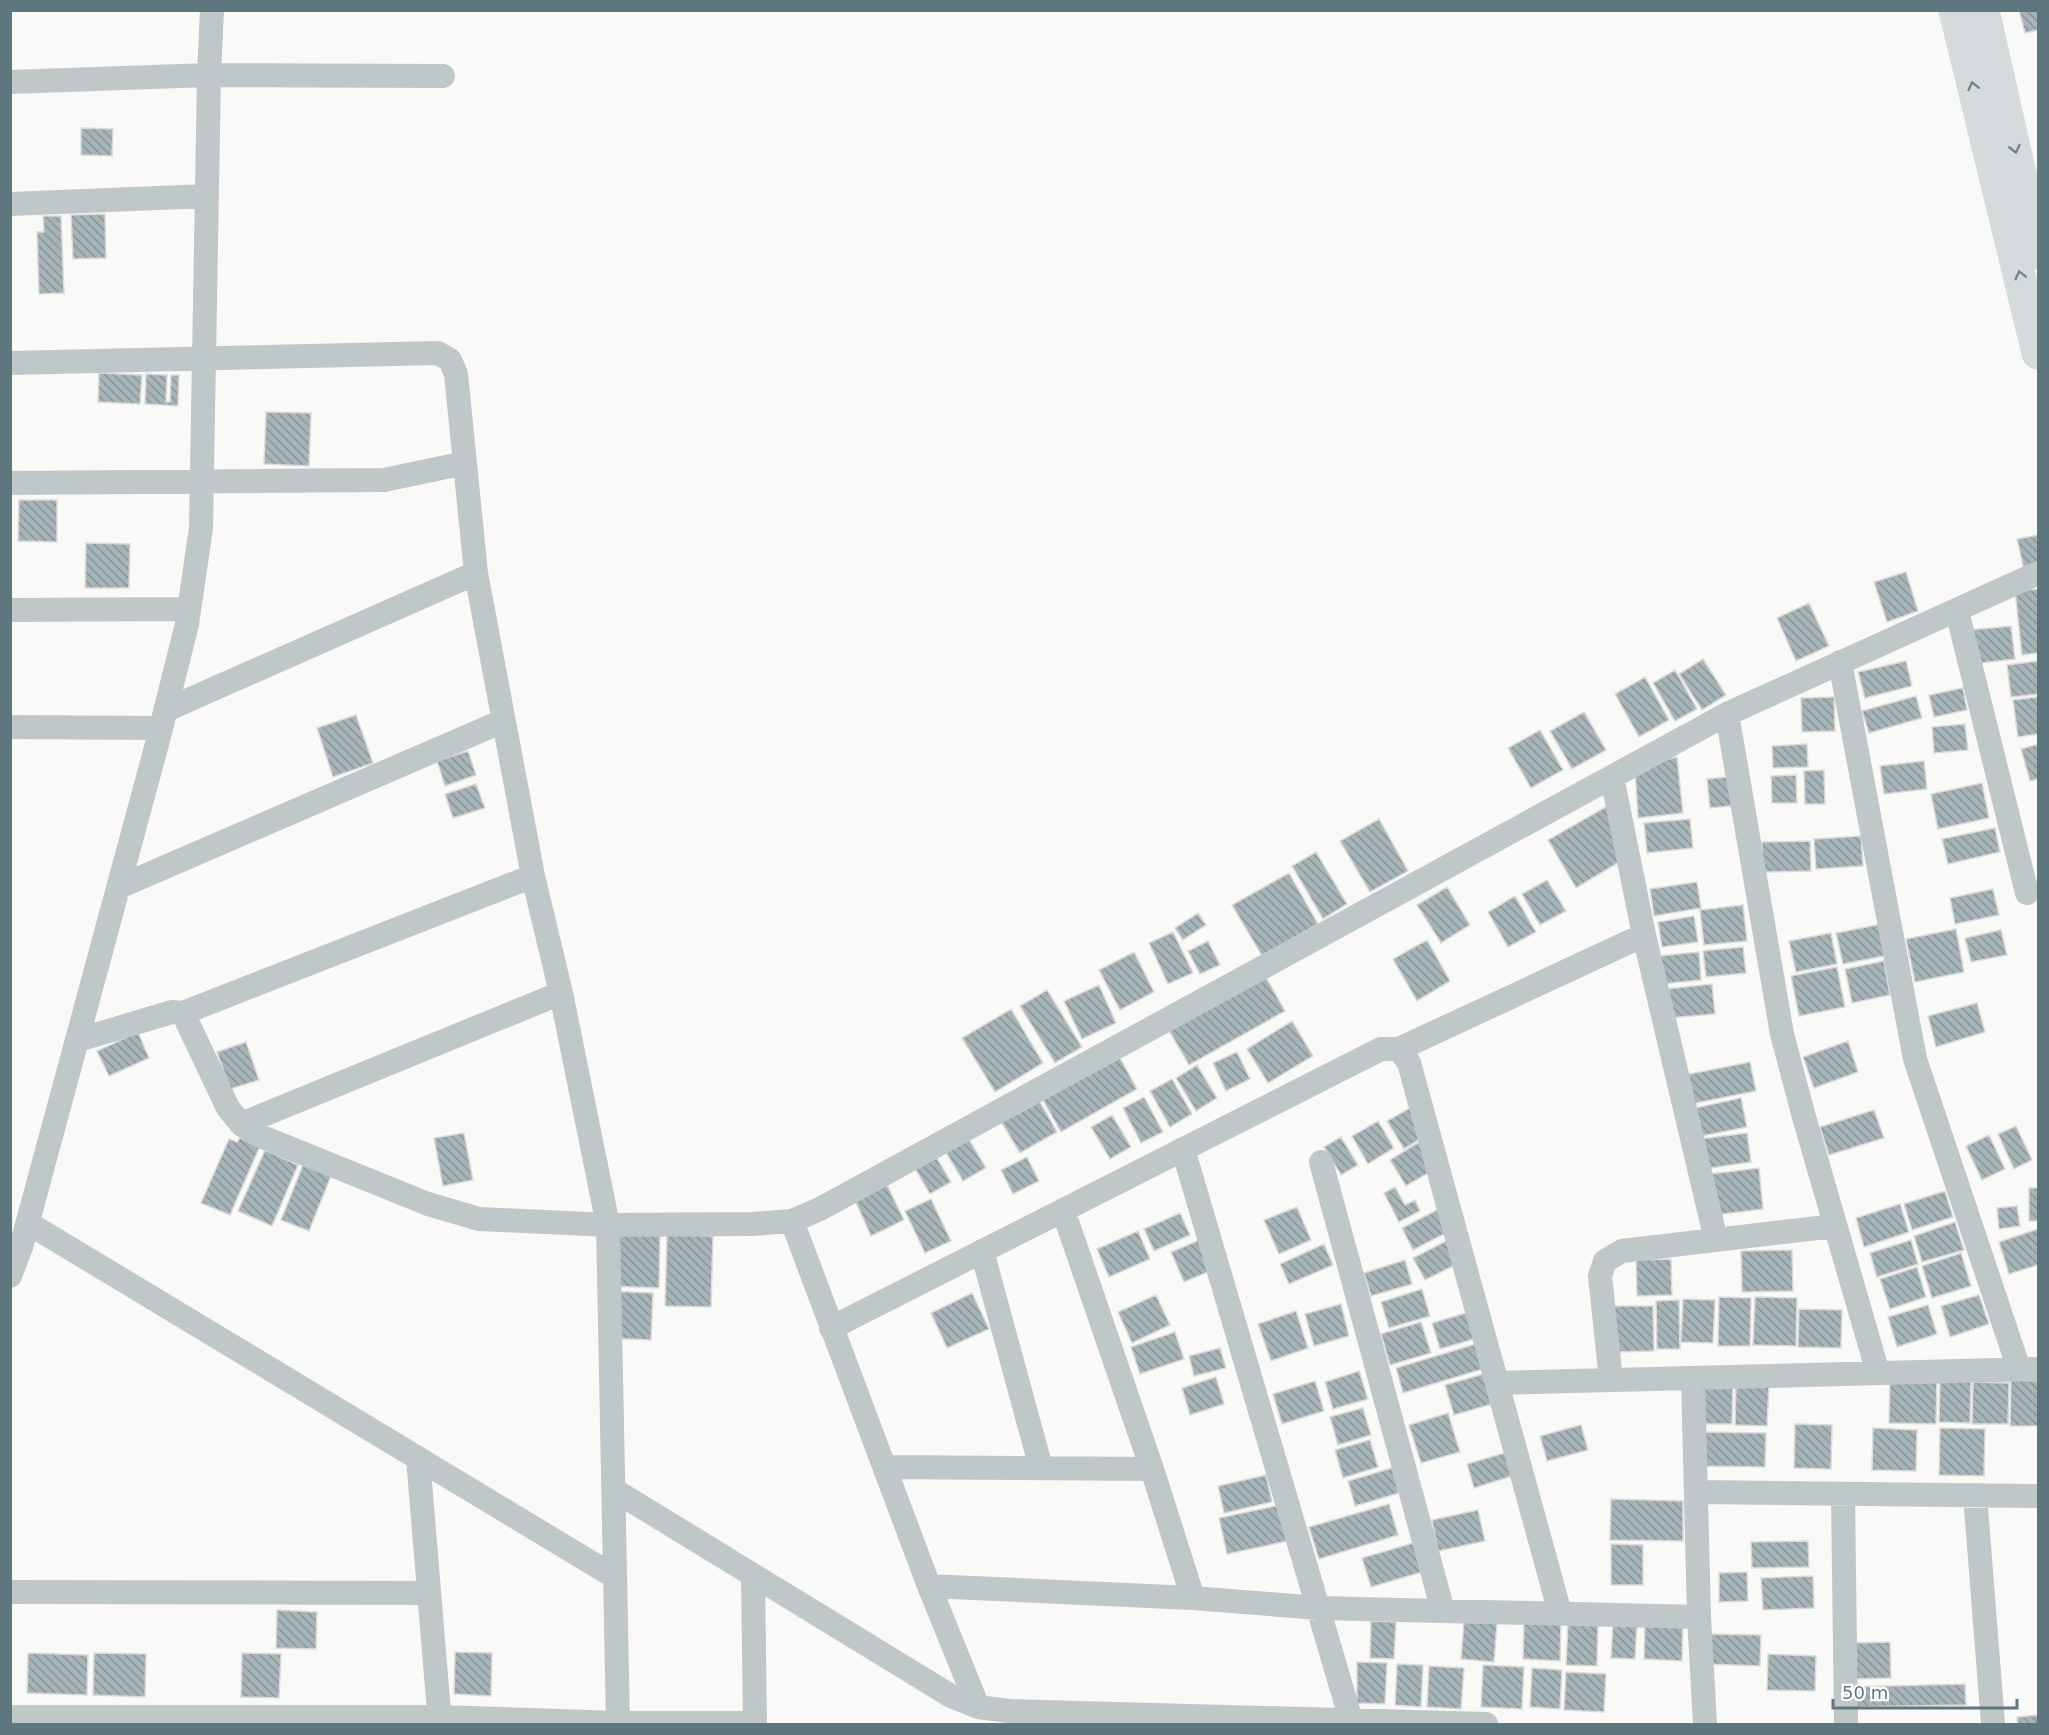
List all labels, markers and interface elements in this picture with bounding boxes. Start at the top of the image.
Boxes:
one-way arrow [1967,81,1980,91]
one-way arrow [2008,144,2021,154]
one-way arrow [2015,271,2027,281]
scale bar [1833,1672,2018,1710]
text: 50 m [1842,1682,1888,1703]

